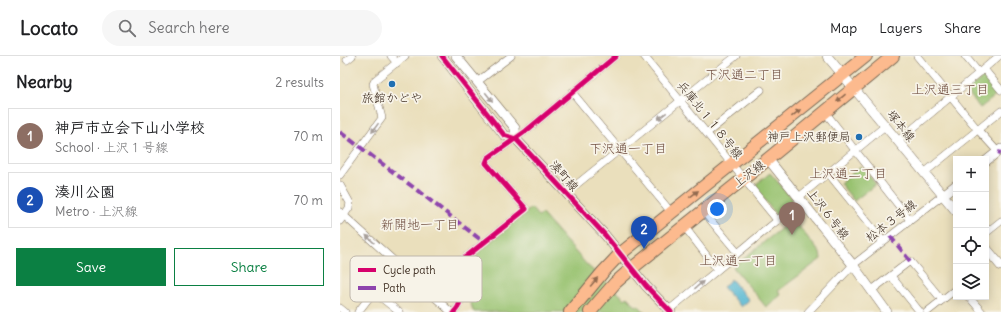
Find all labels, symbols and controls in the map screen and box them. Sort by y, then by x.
search box [102,10,382,46]
text: Locato [20,16,78,40]
icon: search [116,17,138,39]
text: Search here [148,18,230,37]
text: Map [830,19,857,37]
text: Layers [879,19,922,37]
text: Share [944,19,981,37]
district label: 下沢通二丁目 [705,66,783,83]
text: Nearby [16,71,72,93]
text: 2 results [275,74,324,91]
street label: 兵庫北１１８号線 [674,78,746,162]
marker: 旅館かどや [387,79,397,89]
district label: 上沢通三丁目 [911,81,989,98]
place label: 旅館かどや [362,90,422,105]
one-way arrow [485,92,494,103]
one-way arrow [835,94,846,103]
street label: 塚本線 [884,107,919,144]
one-way arrow [790,109,801,117]
one-way arrow [656,112,667,120]
text: 神戸市立会下山小学校 [55,118,205,137]
one-way arrow [370,122,379,133]
text: 1 [27,128,33,145]
text: 70 m [294,128,323,145]
place label: 神戸上沢郵便局 [767,129,851,144]
marker: 神戸上沢郵便局 [854,132,864,142]
text: School · 上沢１号線 [55,139,168,156]
district label: 下沢通一丁目 [589,140,667,157]
map controls [953,156,989,300]
button: + [953,156,989,192]
street label: 湊町線 [547,157,582,194]
street label: 上沢線 [730,157,767,191]
district label: 上沢通二丁目 [809,165,887,182]
text: 湊川公園 [55,182,115,201]
street label: 上沢６号線 [804,185,853,242]
one-way arrow [689,190,700,199]
text: 2 [26,192,34,209]
text: 70 m [294,192,323,209]
button: − [953,192,989,228]
street label: 松本３号線 [862,196,919,245]
your location [707,199,727,219]
pin: 1 [779,202,805,235]
text: Metro · 上沢線 [55,203,137,220]
district label: 新開地一丁目 [381,216,459,233]
pin: 2 [631,216,657,249]
button: locate [953,228,989,264]
one-way arrow [365,235,375,244]
button: Save [16,248,166,286]
button: Share [174,248,324,286]
district label: 上沢通一丁目 [699,252,777,269]
legend [350,256,482,302]
text: Cycle path [383,263,436,277]
button: layers [953,264,989,300]
one-way arrow [590,277,599,288]
one-way arrow [693,280,704,289]
text: Path [383,281,406,295]

